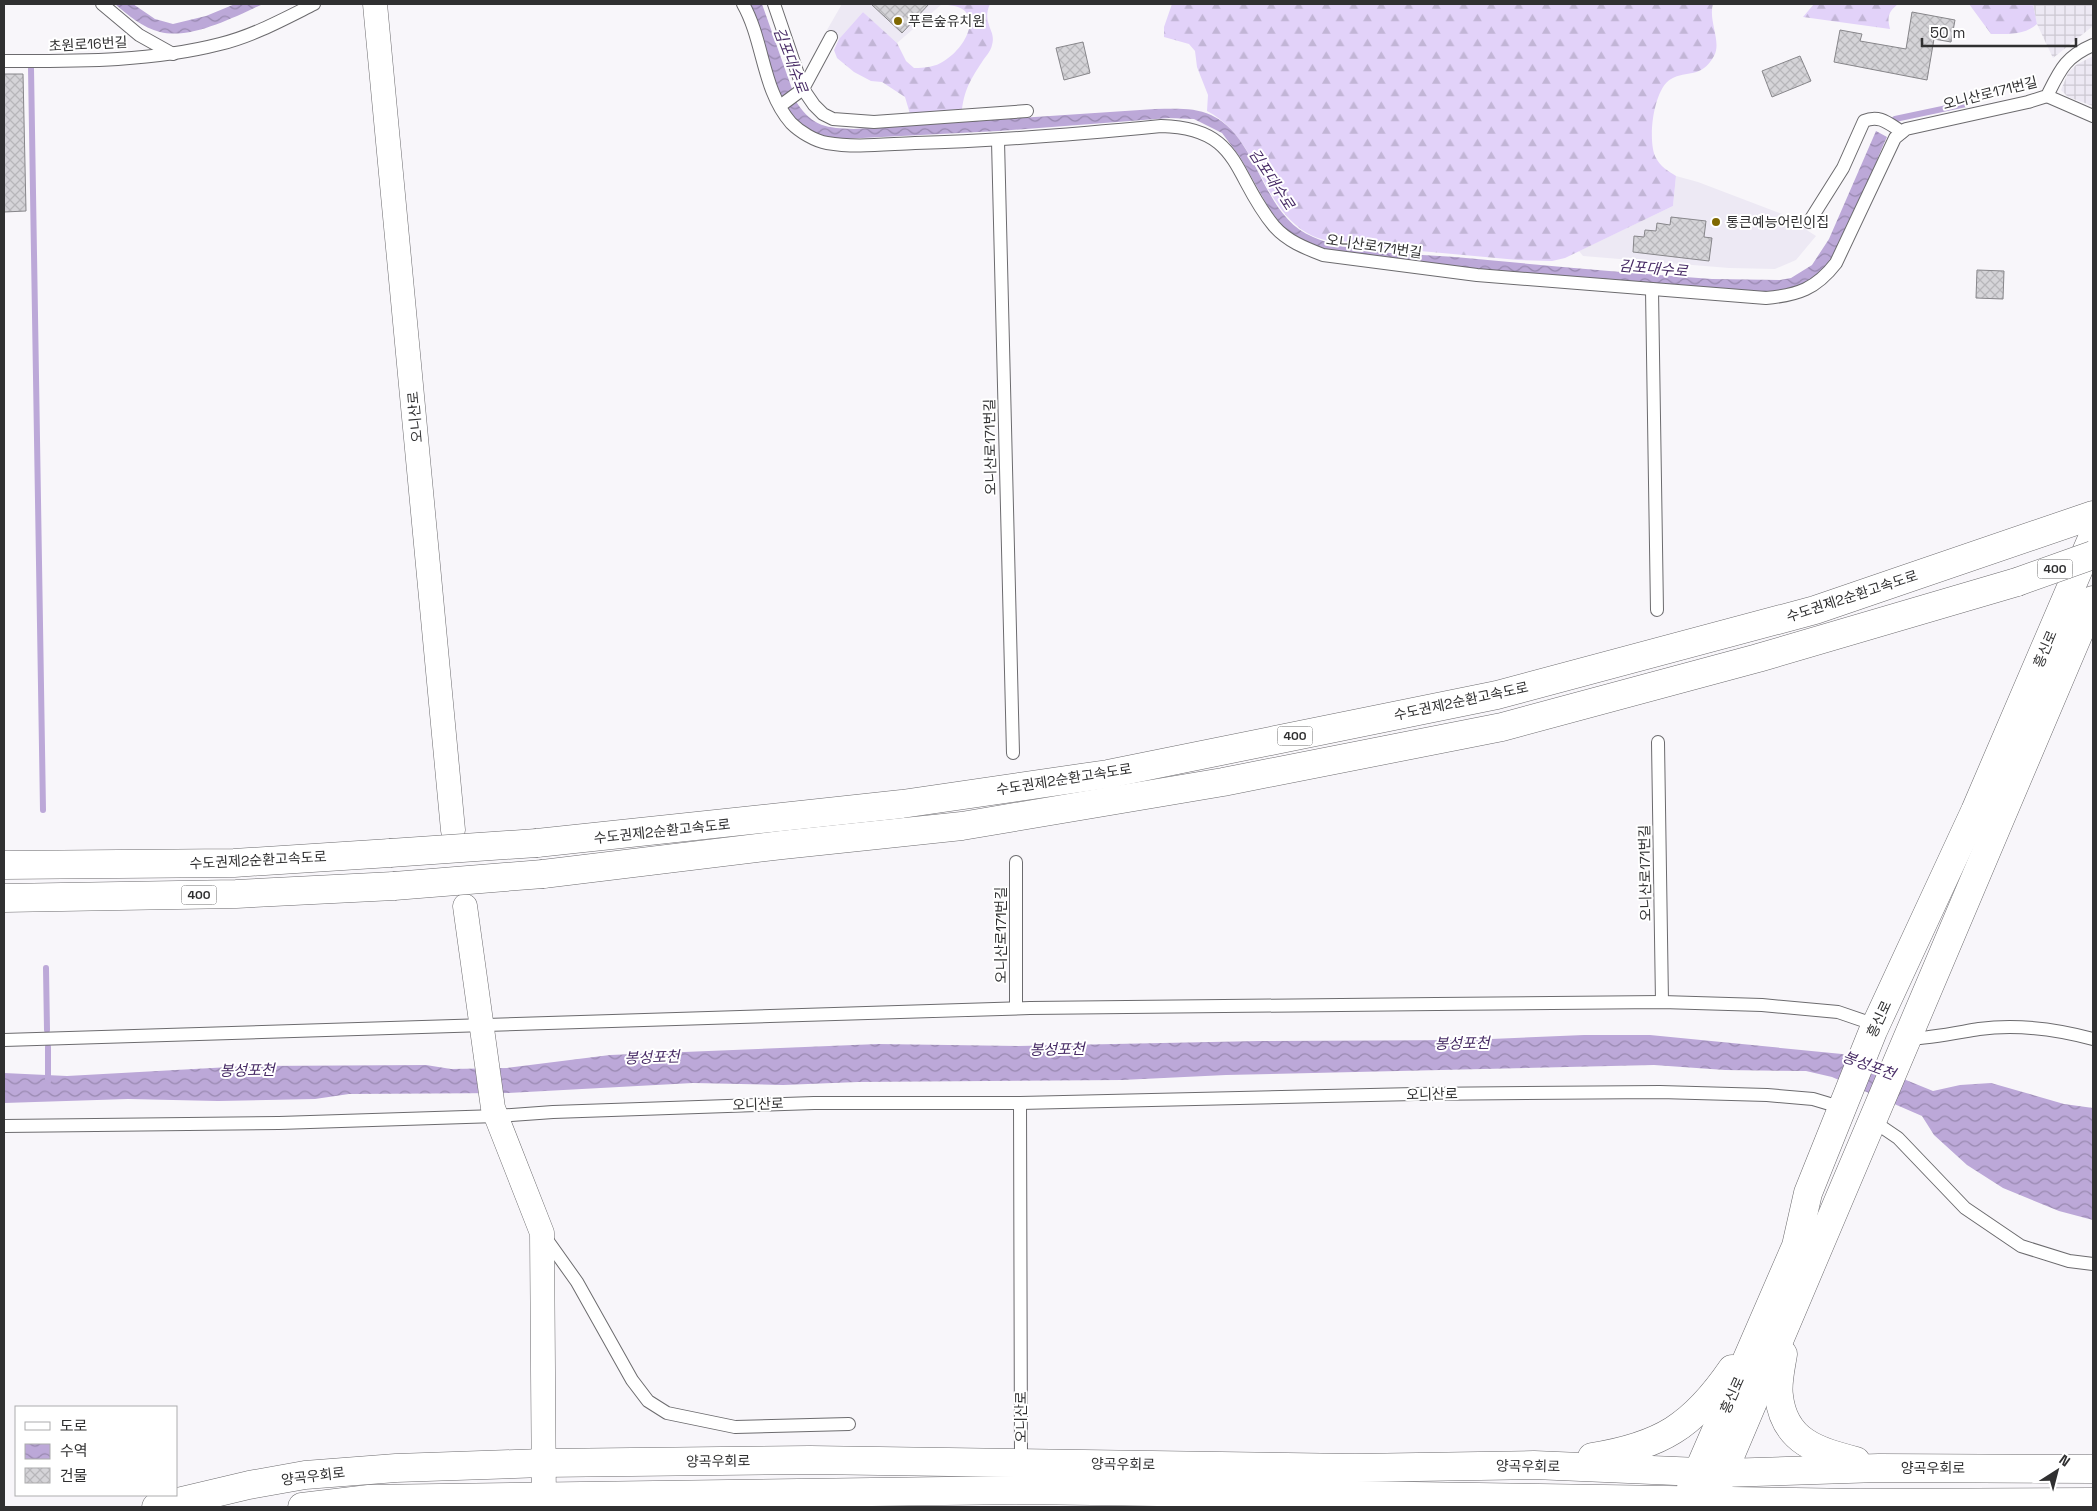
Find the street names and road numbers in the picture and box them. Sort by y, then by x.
street label: 초원로16번길 [48,33,128,55]
street label: 오니산로171번길 [1941,73,2039,113]
street label: 오니산로171번길 [1325,230,1423,262]
street label: 오니산로 [404,390,426,443]
street label: 오니산로171번길 [980,398,1000,496]
road number: 400 [2038,560,2072,578]
street label: 수도권제2순환고속도로 [1784,566,1920,626]
street label: 흥신로 [2029,628,2061,670]
street label: 수도권제2순환고속도로 [1392,678,1530,724]
road number: 400 [1278,726,1312,746]
street label: 수도권제2순환고속도로 [995,759,1133,799]
street label: 수도권제2순환고속도로 [593,815,731,847]
street label: 오니산로171번길 [1635,824,1655,922]
street label: 수도권제2순환고속도로 [189,847,327,873]
road number: 400 [182,886,216,904]
street label: 오니산로171번길 [992,887,1010,983]
street label: 흥신로 [1863,998,1895,1040]
street label: 오니산로 [1406,1085,1458,1103]
street label: 오니산로 [732,1094,784,1114]
street label: 흥신로 [1716,1374,1748,1416]
street label: 오니산로 [1012,1391,1030,1443]
street label: 양곡우회로 [686,1451,750,1471]
street label: 양곡우회로 [1091,1454,1155,1474]
street label: 양곡우회로 [1496,1456,1560,1476]
street label: 양곡우회로 [1901,1459,1965,1477]
street label: 양곡우회로 [280,1463,346,1489]

